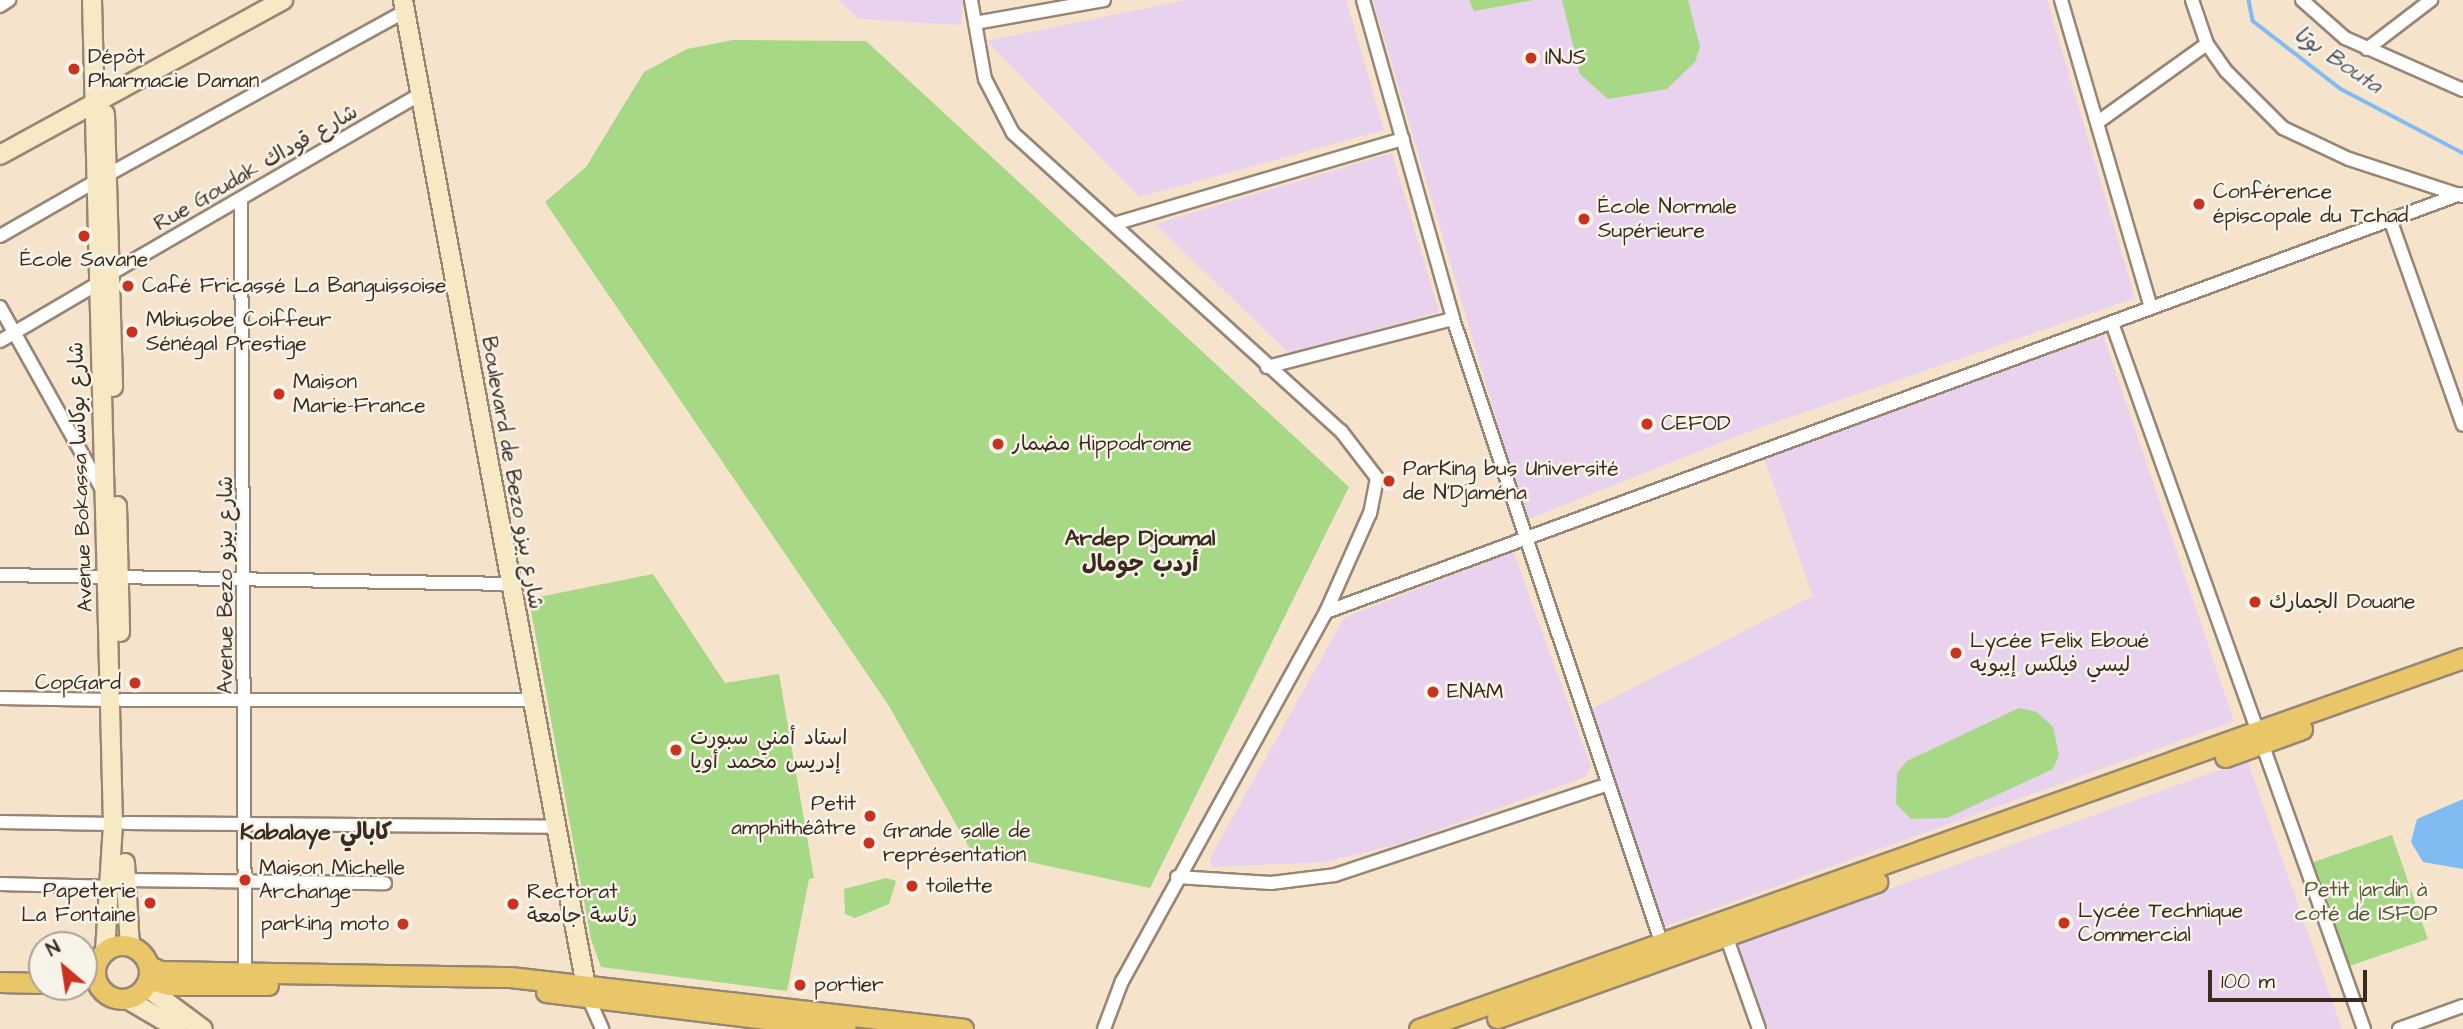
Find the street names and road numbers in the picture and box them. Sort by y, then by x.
street label: Rue Goudak شارع قوداك [150,99,362,237]
street label: Boulevard de Bezo شارع بيزو [476,335,548,611]
street label: Avenue Bokassa شارع بوكاسا [64,341,98,613]
street label: Avenue Bezo شارع بيزو [213,476,239,694]

